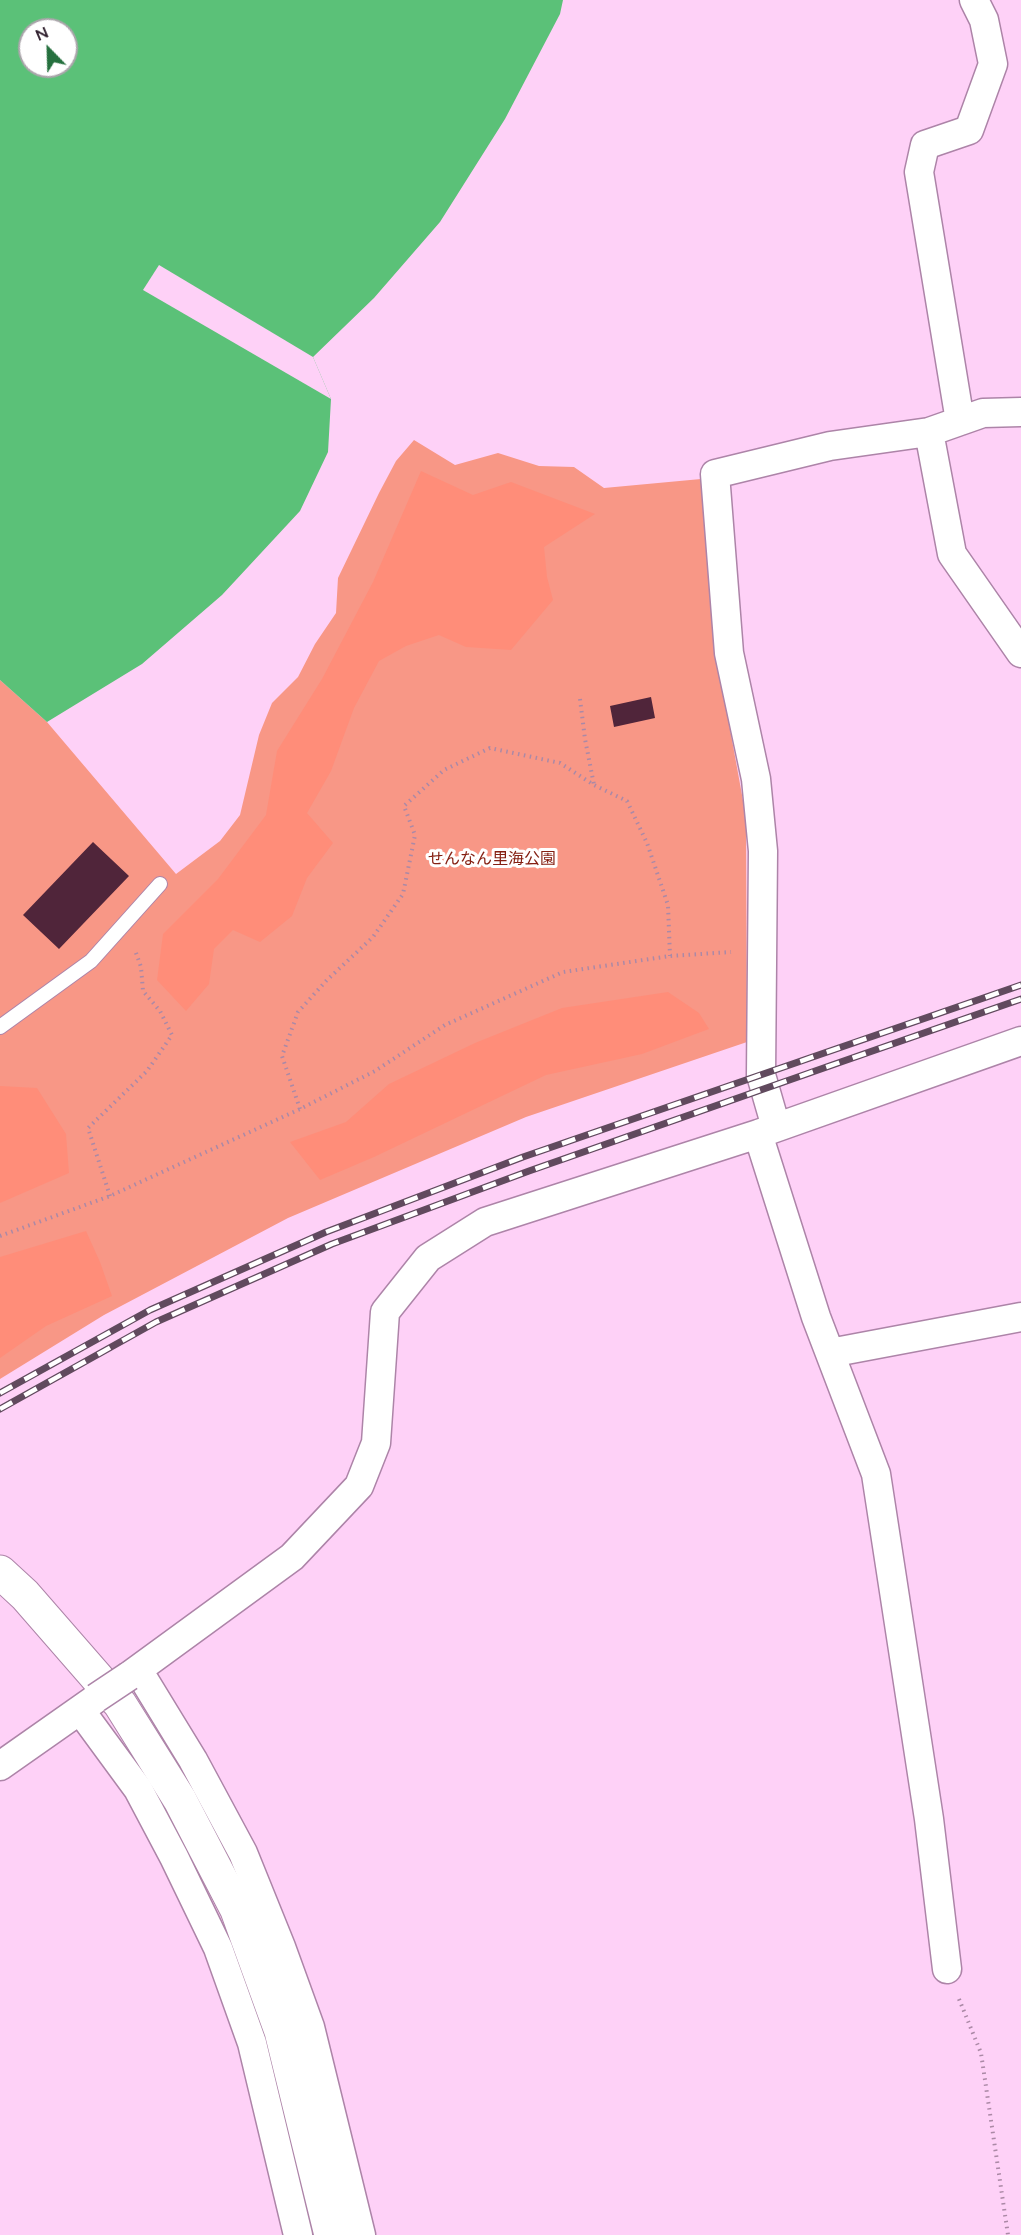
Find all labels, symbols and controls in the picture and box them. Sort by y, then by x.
north arrow [18,18,78,78]
text: N [32,22,51,44]
park label: せんなん里海公園 [428,849,556,869]

